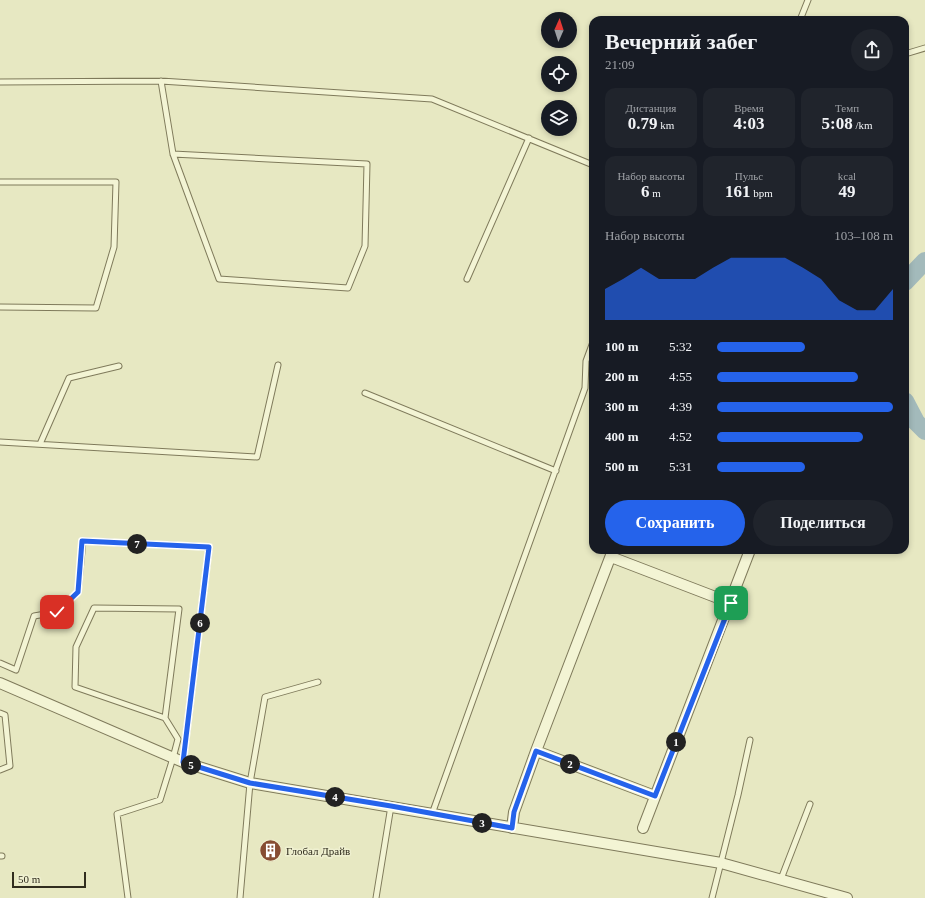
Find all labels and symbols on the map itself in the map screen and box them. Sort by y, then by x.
north arrow [541,12,577,48]
pin: 7 [127,534,147,554]
pin [714,586,748,620]
pin [40,595,74,629]
pin: 6 [190,613,210,633]
pin: 1 [666,732,686,752]
pin: 2 [560,754,580,774]
pin: 5 [181,755,201,775]
pin: 4 [325,787,345,807]
pin: 3 [472,813,492,833]
building icon: Глобал Драйв [258,838,284,864]
place label: Глобал Драйв [286,845,350,857]
scale bar [12,870,86,889]

